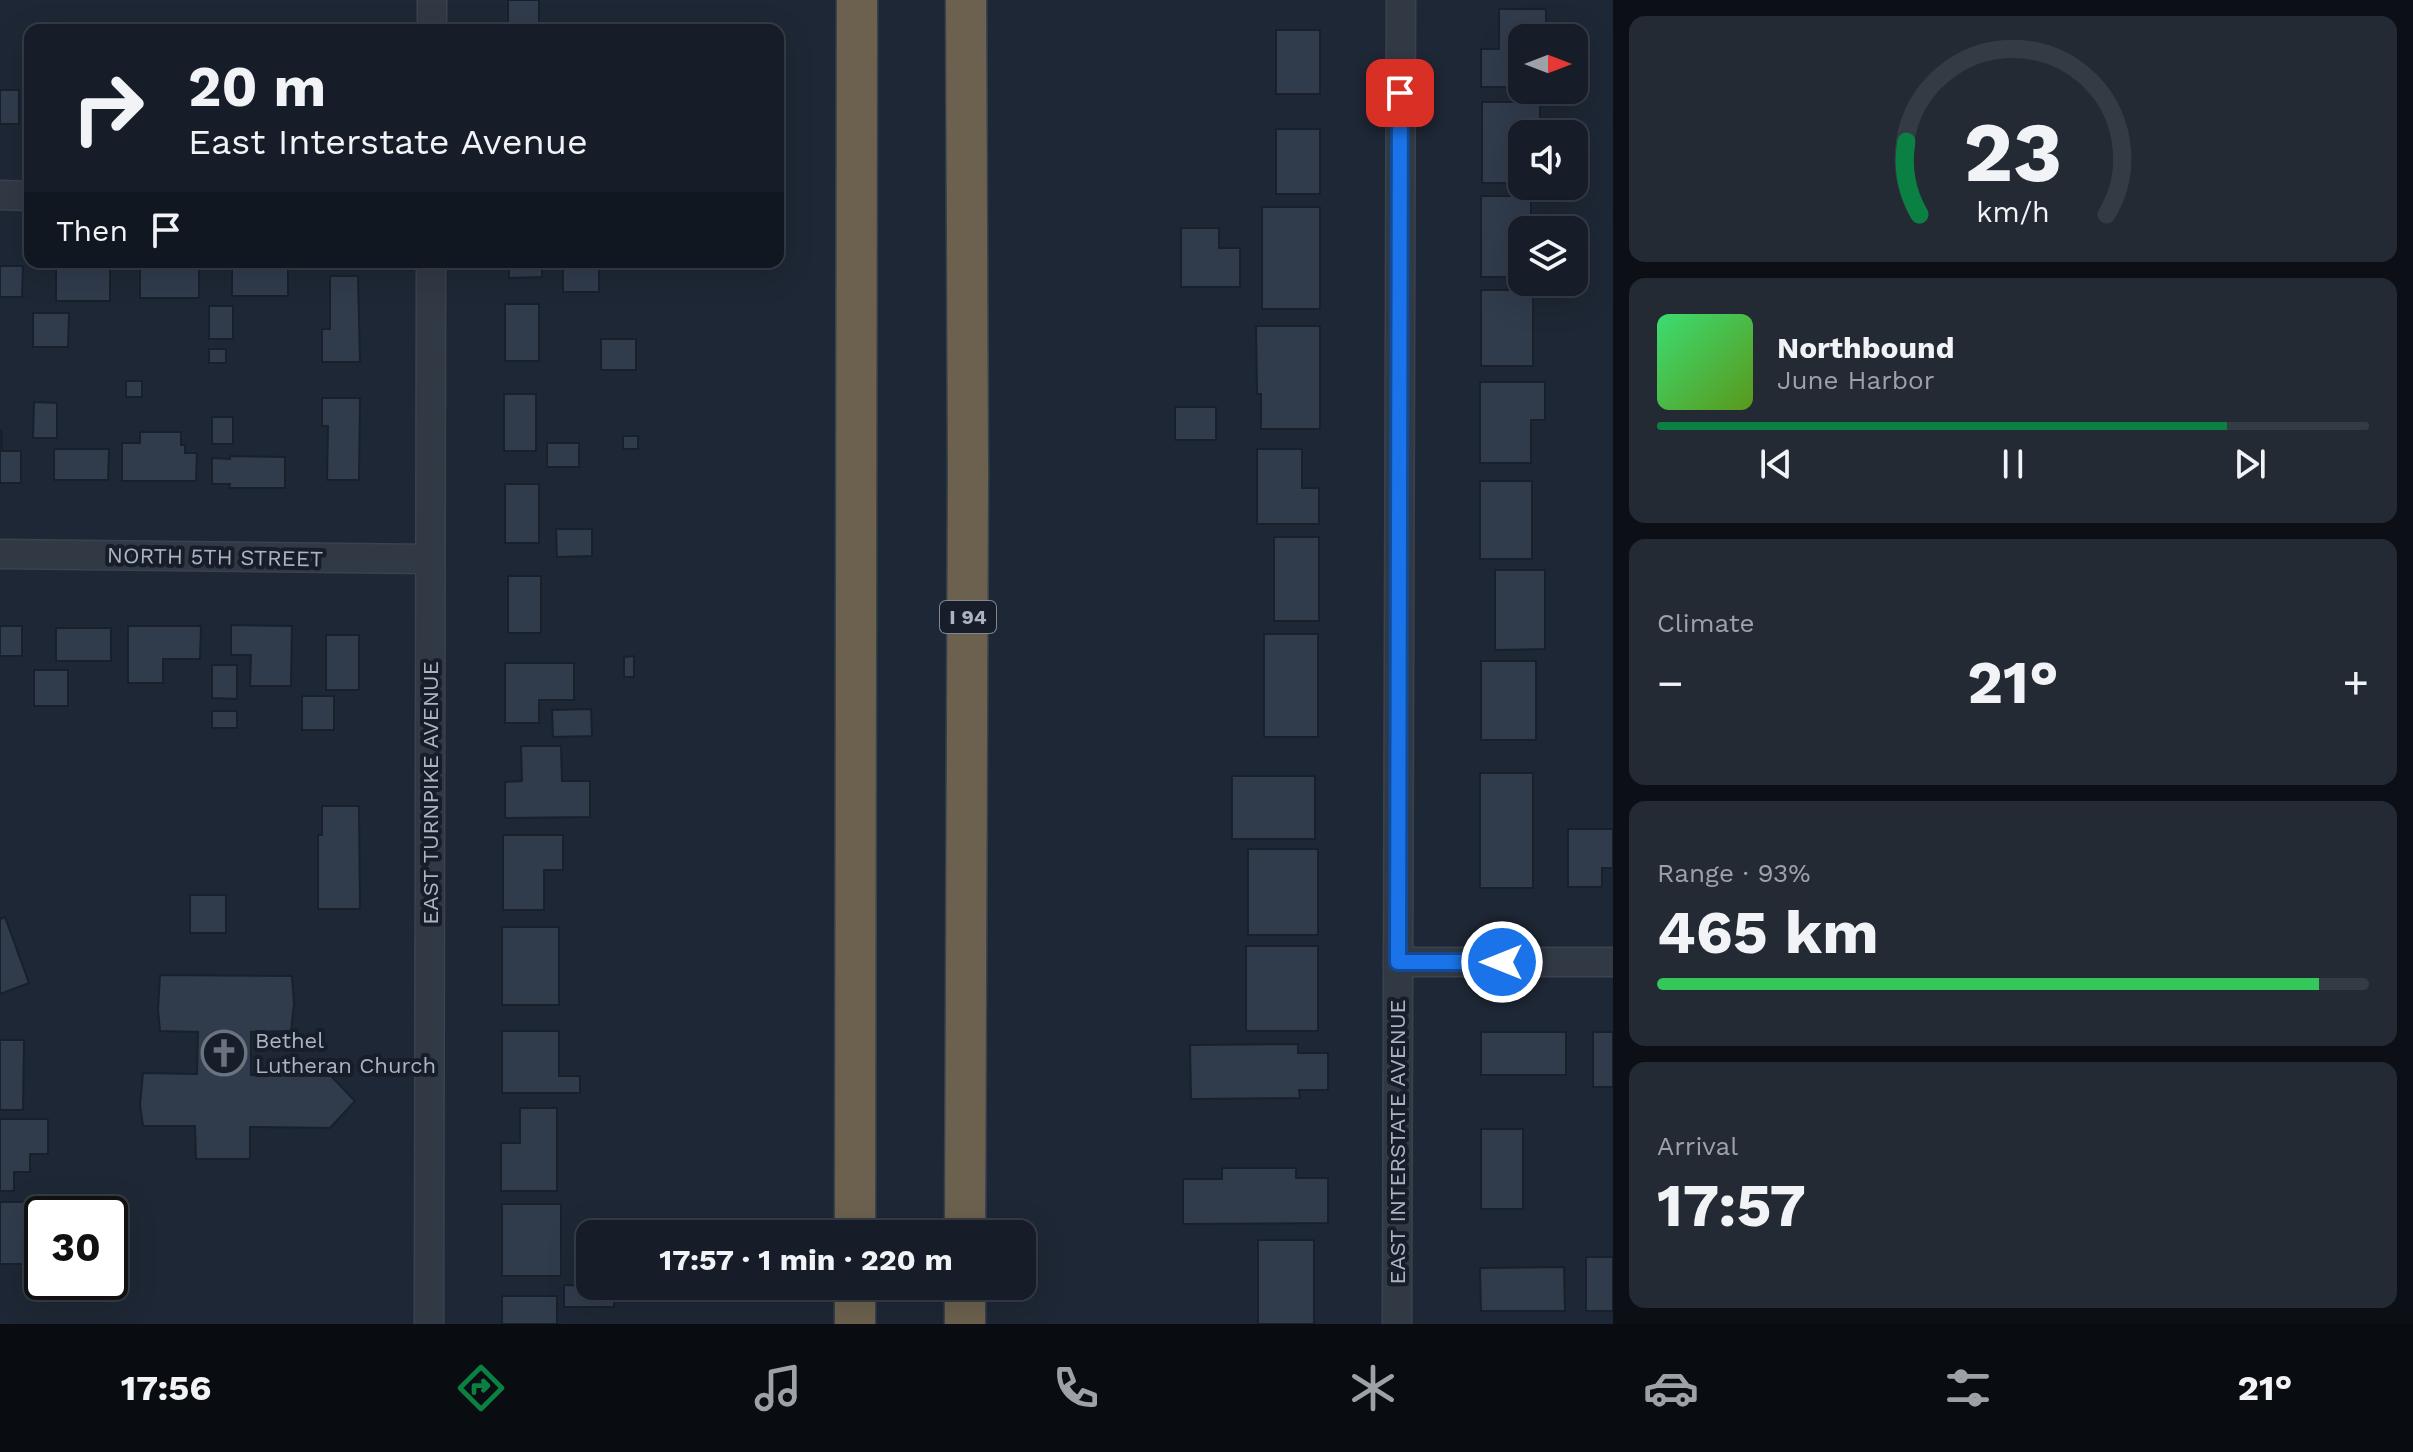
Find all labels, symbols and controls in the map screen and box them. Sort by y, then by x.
north arrow [1508,24,1588,104]
map controls [1508,24,1588,296]
text: 20 m [188,54,326,120]
icon: right [56,56,160,160]
pin [1366,59,1434,127]
icon: arrive [1378,71,1422,115]
text: 23 [1964,103,2062,200]
button: sound [1508,120,1588,200]
text: East Interstate Avenue [188,121,588,163]
text: km/h [1976,195,2050,229]
icon: arrive [144,208,188,252]
text: Then [56,213,128,248]
button: layers [1508,216,1588,296]
text: Northbound [1777,330,1954,365]
text: June Harbor [1777,365,1934,395]
icon: previous [1754,442,1798,486]
icon: pause [1991,442,2035,486]
icon: next [2228,442,2272,486]
street label: NORTH 5TH STREET [107,543,323,571]
road number: I 94 [940,601,996,633]
text: Climate [1657,608,1755,638]
text: 21° [1967,647,2059,718]
text: − [1657,657,1684,709]
text: + [2342,657,2369,709]
street label: EAST TURNPIKE AVENUE [418,661,443,925]
text: Range · 93% [1657,858,1810,888]
text: 465 km [1657,897,1879,968]
position arrow [1460,920,1544,1004]
street label: EAST INTERSTATE AVENUE [1385,999,1410,1285]
place label: Bethel Lutheran Church [255,1028,436,1078]
church icon: Bethel Lutheran Church [200,1029,248,1077]
text: Arrival [1657,1131,1738,1161]
text: 17:57 [1657,1170,1806,1241]
speed limit sign: 30 [24,1196,128,1300]
text: 17:57 · 1 min · 220 m [659,1242,953,1277]
icon: directions [453,1360,509,1416]
icon: music [750,1360,806,1416]
icon: phone [1048,1360,1104,1416]
icon: climate [1345,1360,1401,1416]
icon: car [1643,1360,1699,1416]
icon: filters [1940,1360,1996,1416]
text: 17:56 [121,1367,212,1409]
text: 21° [2237,1367,2292,1409]

